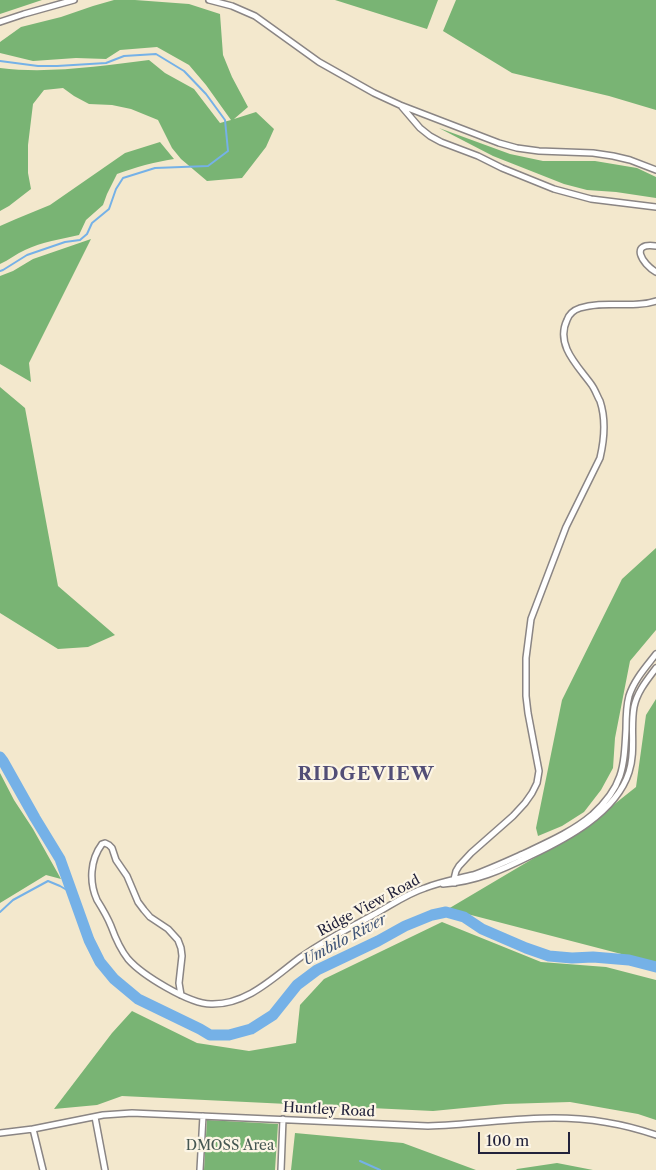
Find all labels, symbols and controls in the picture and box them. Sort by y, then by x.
district label: RIDGEVIEW [296,764,436,786]
street label: Ridge View Road [315,872,423,940]
water label: Umbilo River [300,910,390,970]
street label: Huntley Road [283,1099,375,1121]
scale bar [481,1122,574,1154]
text: 100 m [486,1131,529,1150]
park label: DMOSS Area [186,1138,274,1154]

